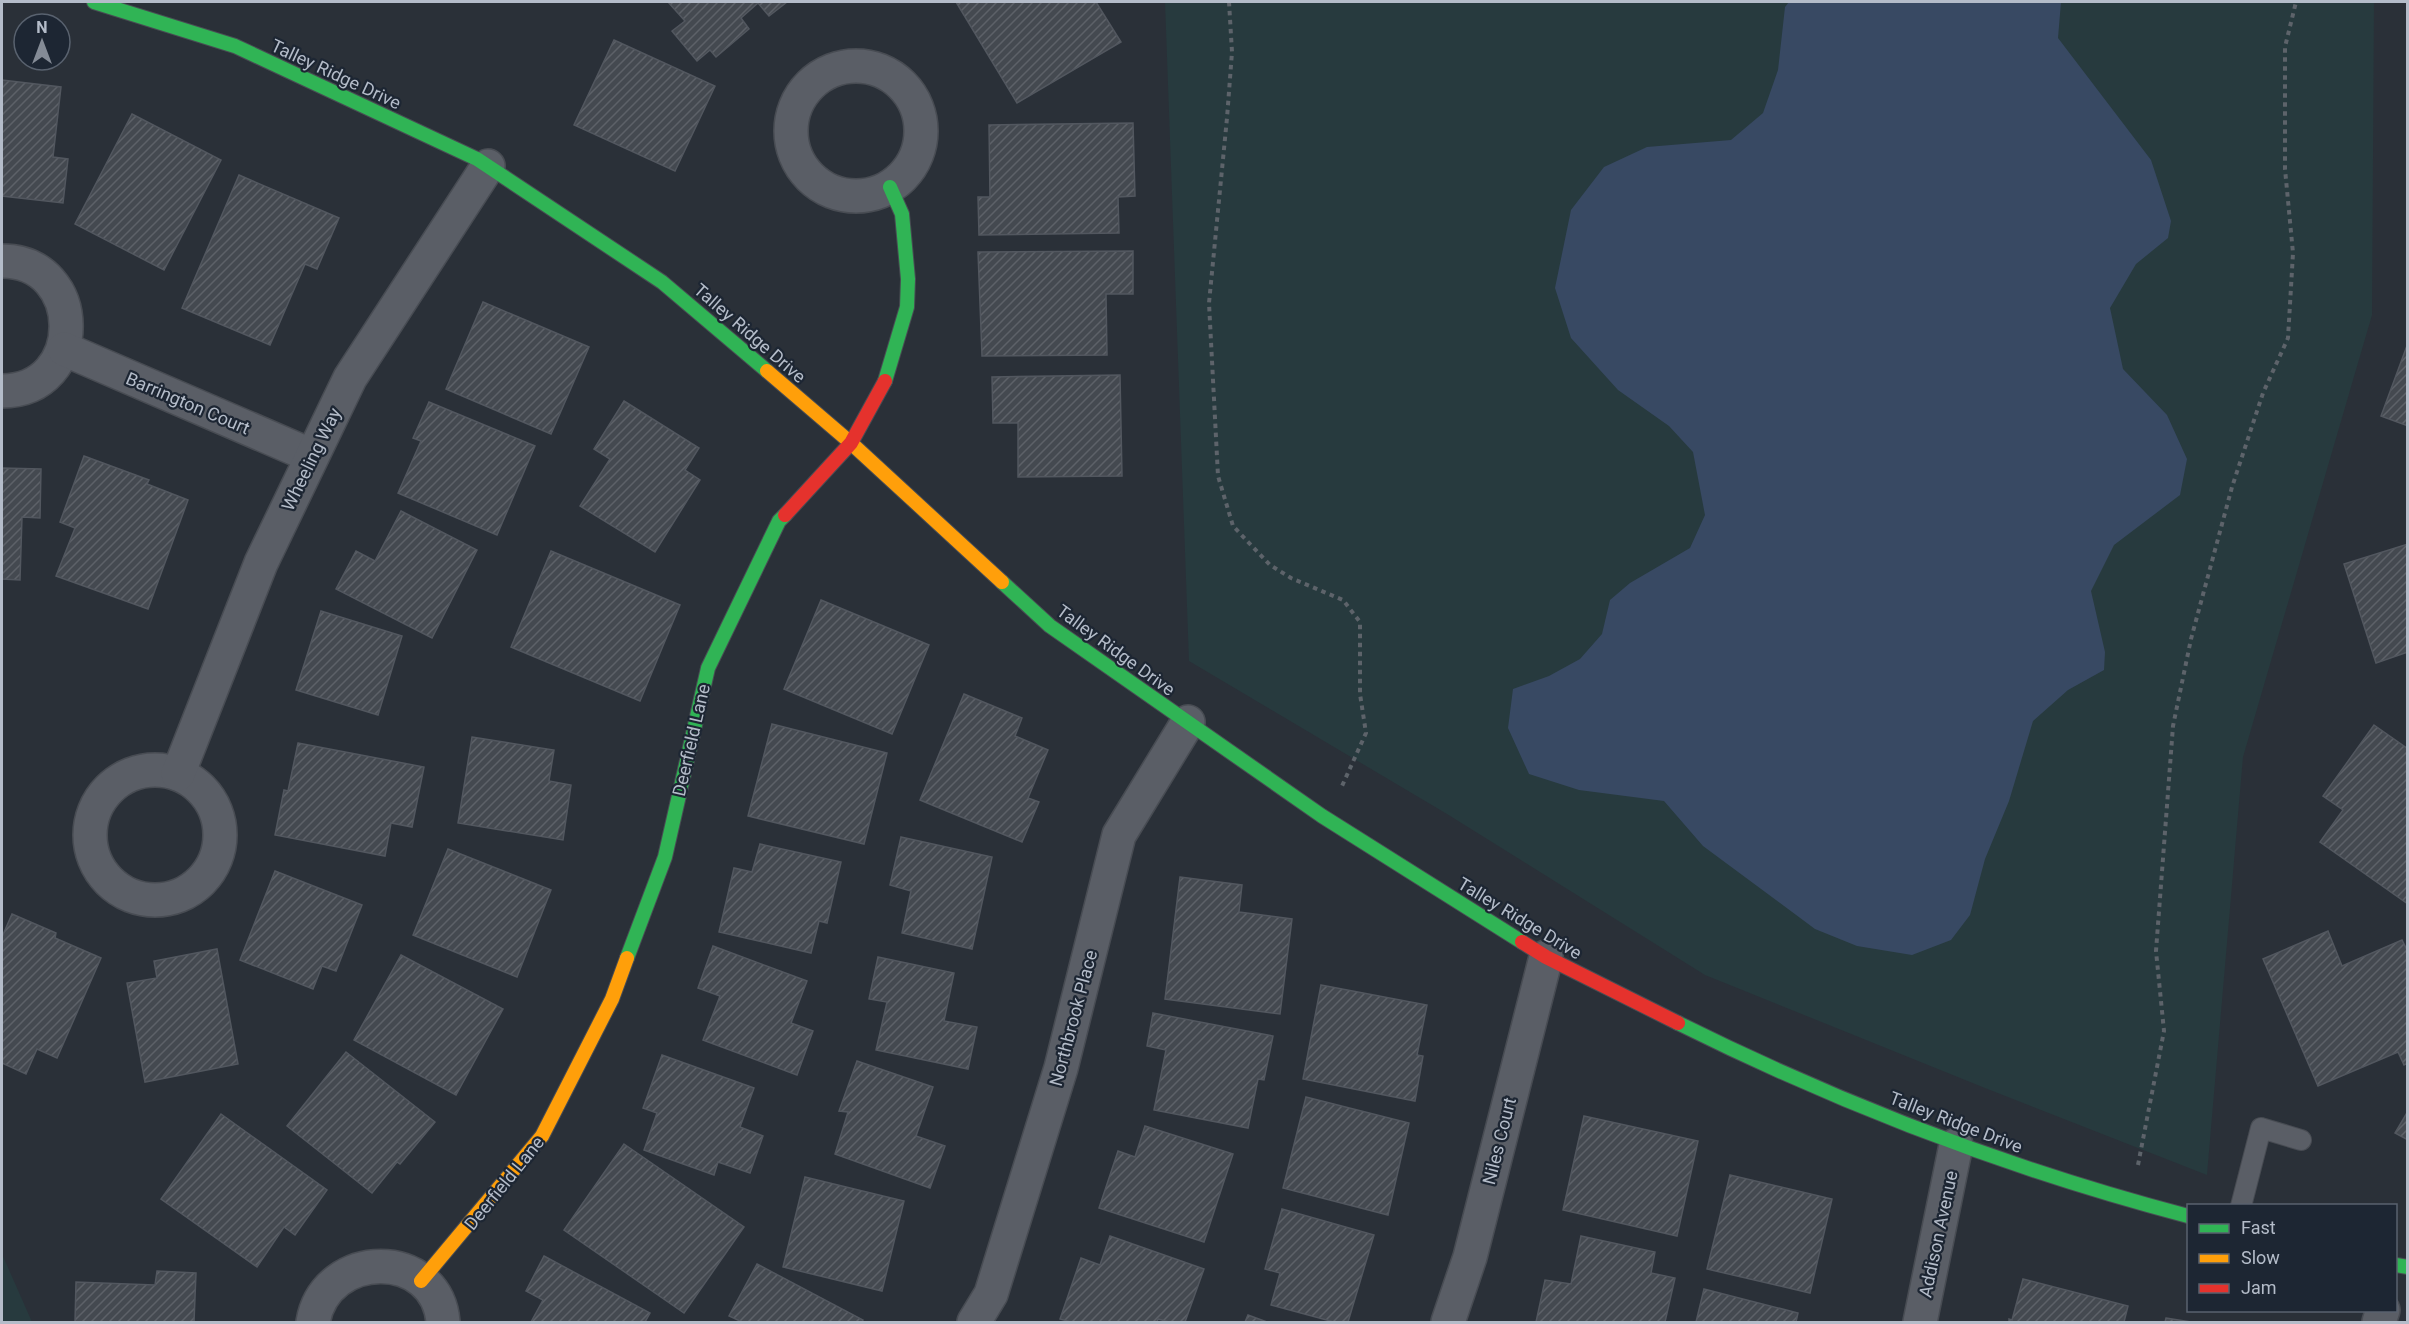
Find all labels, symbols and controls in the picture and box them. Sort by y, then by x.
north arrow [12,12,72,72]
text: N [36,18,48,37]
street label: Talley Ridge Drive [268,35,404,113]
street label: Talley Ridge Drive [690,279,810,387]
street label: Barrington Court [123,367,253,439]
street label: Wheeling Way [277,404,345,514]
street label: Talley Ridge Drive [1053,600,1179,700]
street label: Deerfield Lane [668,682,714,798]
street label: Talley Ridge Drive [1454,873,1586,963]
street label: Northbrook Place [1045,948,1101,1088]
street label: Talley Ridge Drive [1886,1087,2026,1157]
street label: Niles Court [1478,1095,1520,1187]
street label: Deerfield Lane [460,1132,548,1234]
street label: Addison Avenue [1914,1169,1962,1299]
legend [2187,1204,2397,1312]
text: Fast [2241,1217,2276,1238]
text: Slow [2241,1247,2280,1268]
text: Jam [2241,1277,2277,1298]

